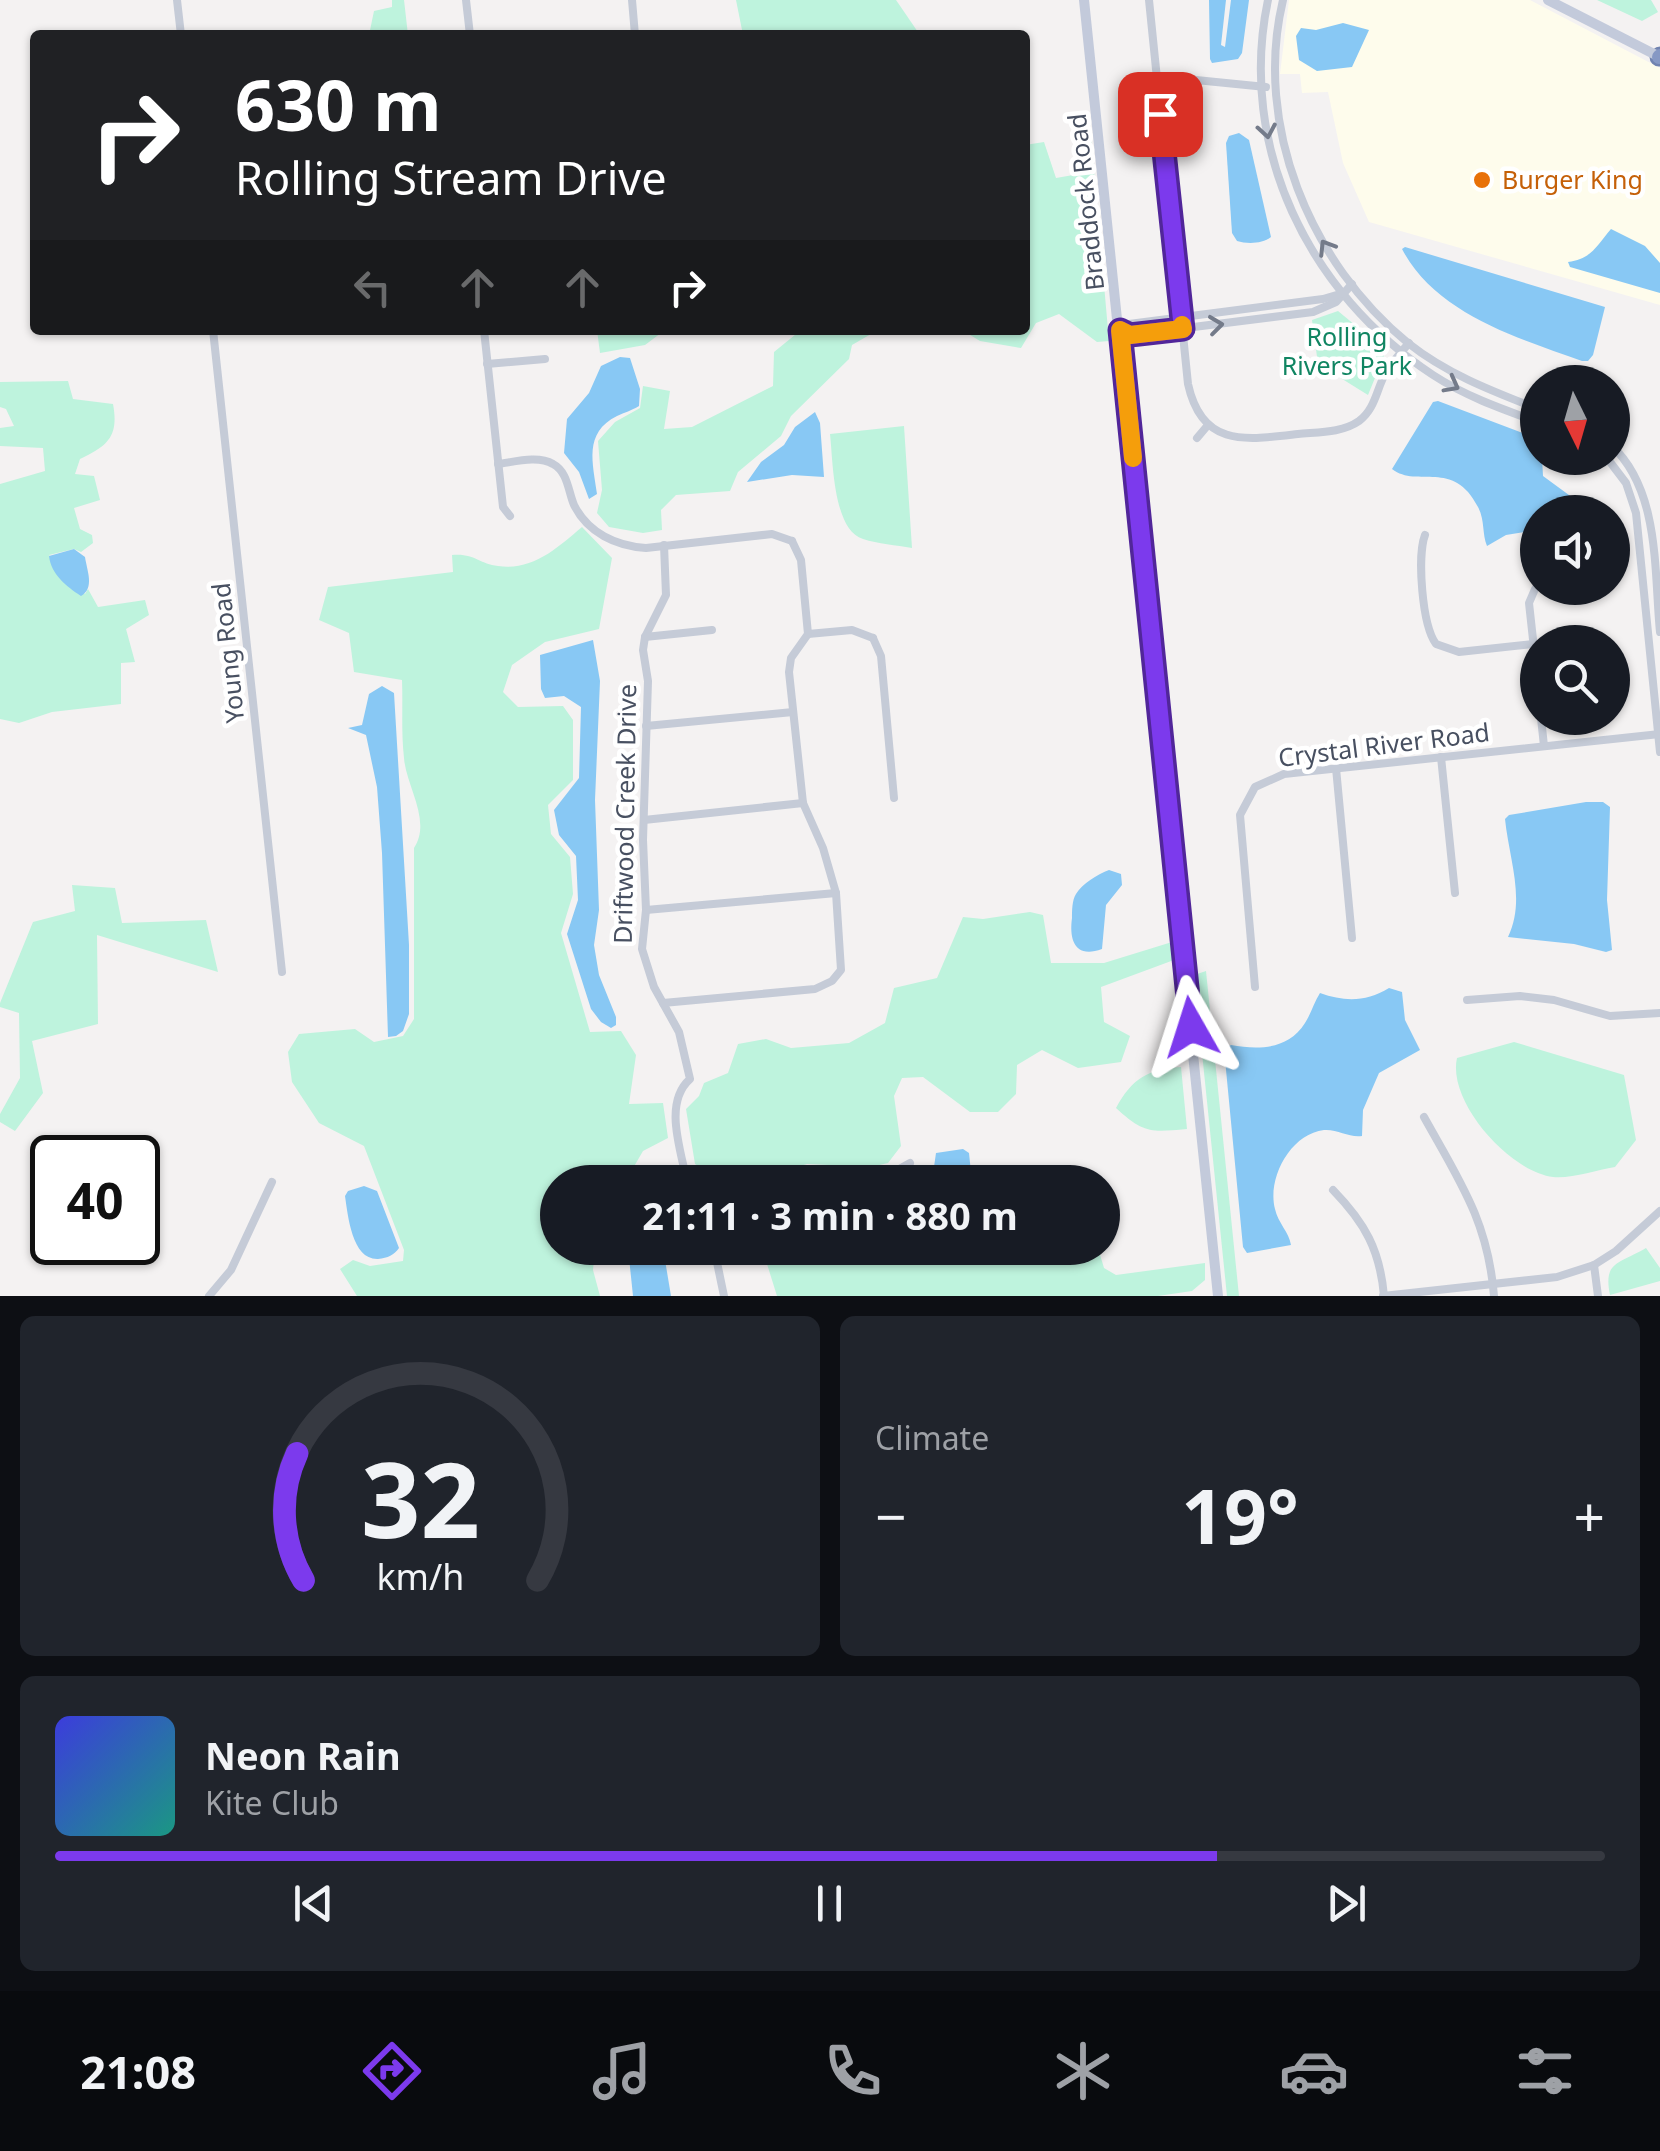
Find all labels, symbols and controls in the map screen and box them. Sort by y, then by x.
text: 630 m [235,56,442,152]
icon: right [70,70,200,200]
pin [1118,72,1203,157]
icon: arrive [1133,87,1188,142]
street label: Braddock Road [1059,112,1111,292]
one-way arrow [1256,123,1277,140]
text: Rolling Stream Drive [235,147,667,208]
place label: Burger King [1502,162,1643,196]
marker: Burger King [1471,169,1493,191]
one-way arrow [1319,240,1338,258]
icon: left [345,260,400,315]
icon: ahead [450,260,505,315]
icon: ahead [555,260,610,315]
icon: right [660,260,715,315]
one-way arrow [1208,315,1224,336]
park label: Rolling Rivers Park [1282,319,1413,382]
north arrow [1520,365,1630,475]
map controls [1520,365,1630,735]
one-way arrow [1441,373,1459,393]
button: sound [1520,495,1630,605]
street label: Young Road [203,581,251,725]
button: search [1520,625,1630,735]
street label: Driftwood Creek Drive [605,684,643,944]
street label: Crystal River Road [1276,714,1491,774]
position arrow [1139,975,1243,1079]
speed limit sign: 40 [30,1135,160,1265]
text: 21:11 · 3 min · 880 m [642,1189,1018,1241]
text: Climate [875,1416,989,1459]
text: 32 [361,1427,479,1568]
text: 19° [1181,1464,1299,1566]
text: − [875,1478,906,1553]
text: + [1574,1478,1605,1553]
text: km/h [376,1552,464,1600]
text: Neon Rain [205,1729,401,1781]
text: Kite Club [205,1781,339,1824]
icon: previous [286,1876,341,1931]
icon: pause [802,1876,857,1931]
icon: next [1319,1876,1374,1931]
icon: directions [357,2036,427,2106]
icon: music [587,2036,657,2106]
icon: phone [818,2036,888,2106]
icon: climate [1048,2036,1118,2106]
icon: car [1279,2036,1349,2106]
icon: filters [1510,2036,1580,2106]
text: 21:08 [80,2041,196,2102]

